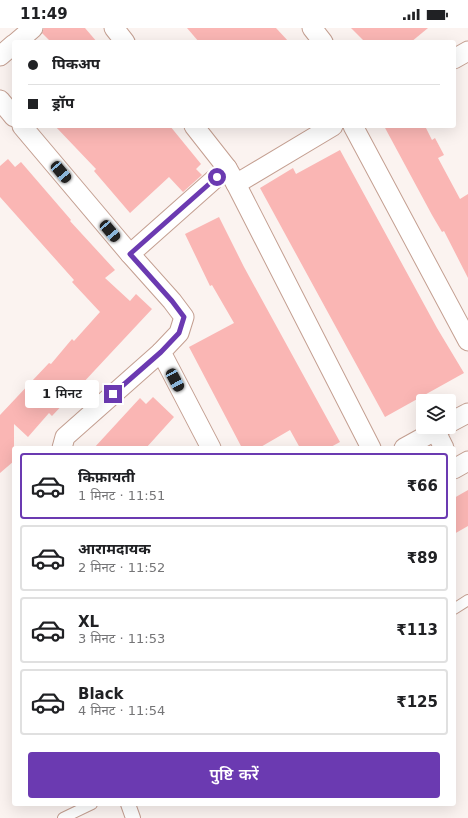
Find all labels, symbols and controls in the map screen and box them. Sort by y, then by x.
text: 11:49 [20,5,68,23]
text: पिकअप [52,55,100,73]
text: ड्रॉप [52,94,74,112]
car [49,159,73,185]
route start [208,168,226,186]
car [98,218,122,244]
car [164,367,186,393]
callout: 1 मिनट [25,380,99,408]
route end [104,385,122,403]
text: 1 मिनट [42,386,82,401]
map controls [416,394,456,434]
button: layers [416,394,456,434]
icon: car [30,468,66,504]
text: किफ़ायती [78,468,135,486]
text: ₹66 [407,477,438,495]
text: 1 मिनट · 11:51 [78,488,165,503]
icon: car [30,540,66,576]
text: आरामदायक [78,540,151,558]
text: ₹89 [407,549,438,567]
text: 2 मिनट · 11:52 [78,560,165,575]
icon: car [30,612,66,648]
text: XL [78,613,99,631]
text: ₹113 [396,621,438,639]
text: 3 मिनट · 11:53 [78,631,165,646]
icon: car [30,684,66,720]
text: Black [78,685,124,703]
text: ₹125 [396,693,438,711]
text: 4 मिनट · 11:54 [78,703,165,718]
button: पुष्टि करें [28,752,440,798]

